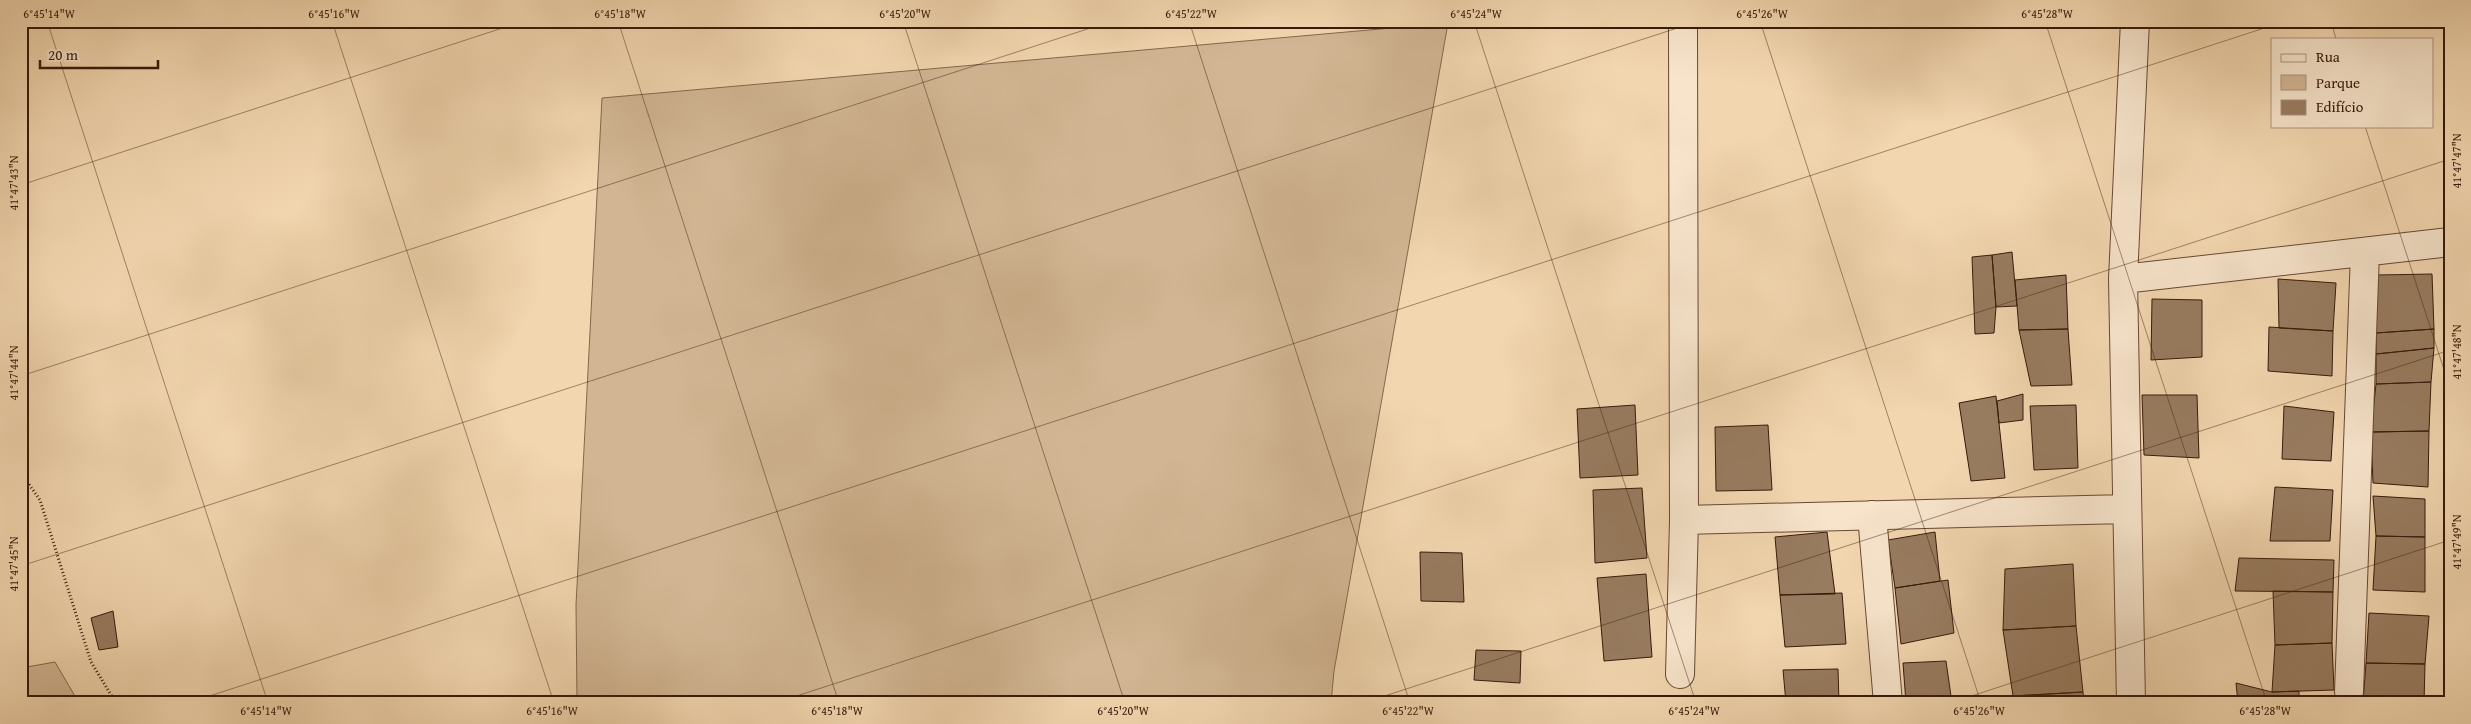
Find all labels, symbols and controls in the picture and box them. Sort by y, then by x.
text: 6°45'14"W [23,5,76,22]
text: 6°45'16"W [308,5,361,22]
text: 6°45'18"W [594,5,647,22]
text: 6°45'20"W [879,5,932,22]
text: 6°45'22"W [1165,5,1218,22]
text: 6°45'24"W [1450,5,1503,22]
text: 6°45'26"W [1736,5,1789,22]
text: 6°45'28"W [2021,5,2074,22]
scale bar [40,38,158,70]
legend [2271,38,2434,128]
text: 20 m [48,44,79,65]
text: Rua [2316,46,2340,67]
text: Parque [2316,72,2360,93]
text: Edifício [2316,96,2364,117]
text: 41°47'47"N [2448,133,2465,189]
text: 41°47'43"N [5,155,22,211]
text: 41°47'48"N [2448,324,2465,380]
text: 41°47'44"N [5,345,22,401]
text: 41°47'49"N [2448,514,2465,570]
text: 41°47'45"N [5,536,22,592]
text: 6°45'14"W [240,702,293,719]
text: 6°45'16"W [526,702,579,719]
text: 6°45'18"W [811,702,864,719]
text: 6°45'20"W [1097,702,1150,719]
text: 6°45'22"W [1382,702,1435,719]
text: 6°45'24"W [1668,702,1721,719]
text: 6°45'26"W [1953,702,2006,719]
text: 6°45'28"W [2239,702,2292,719]

